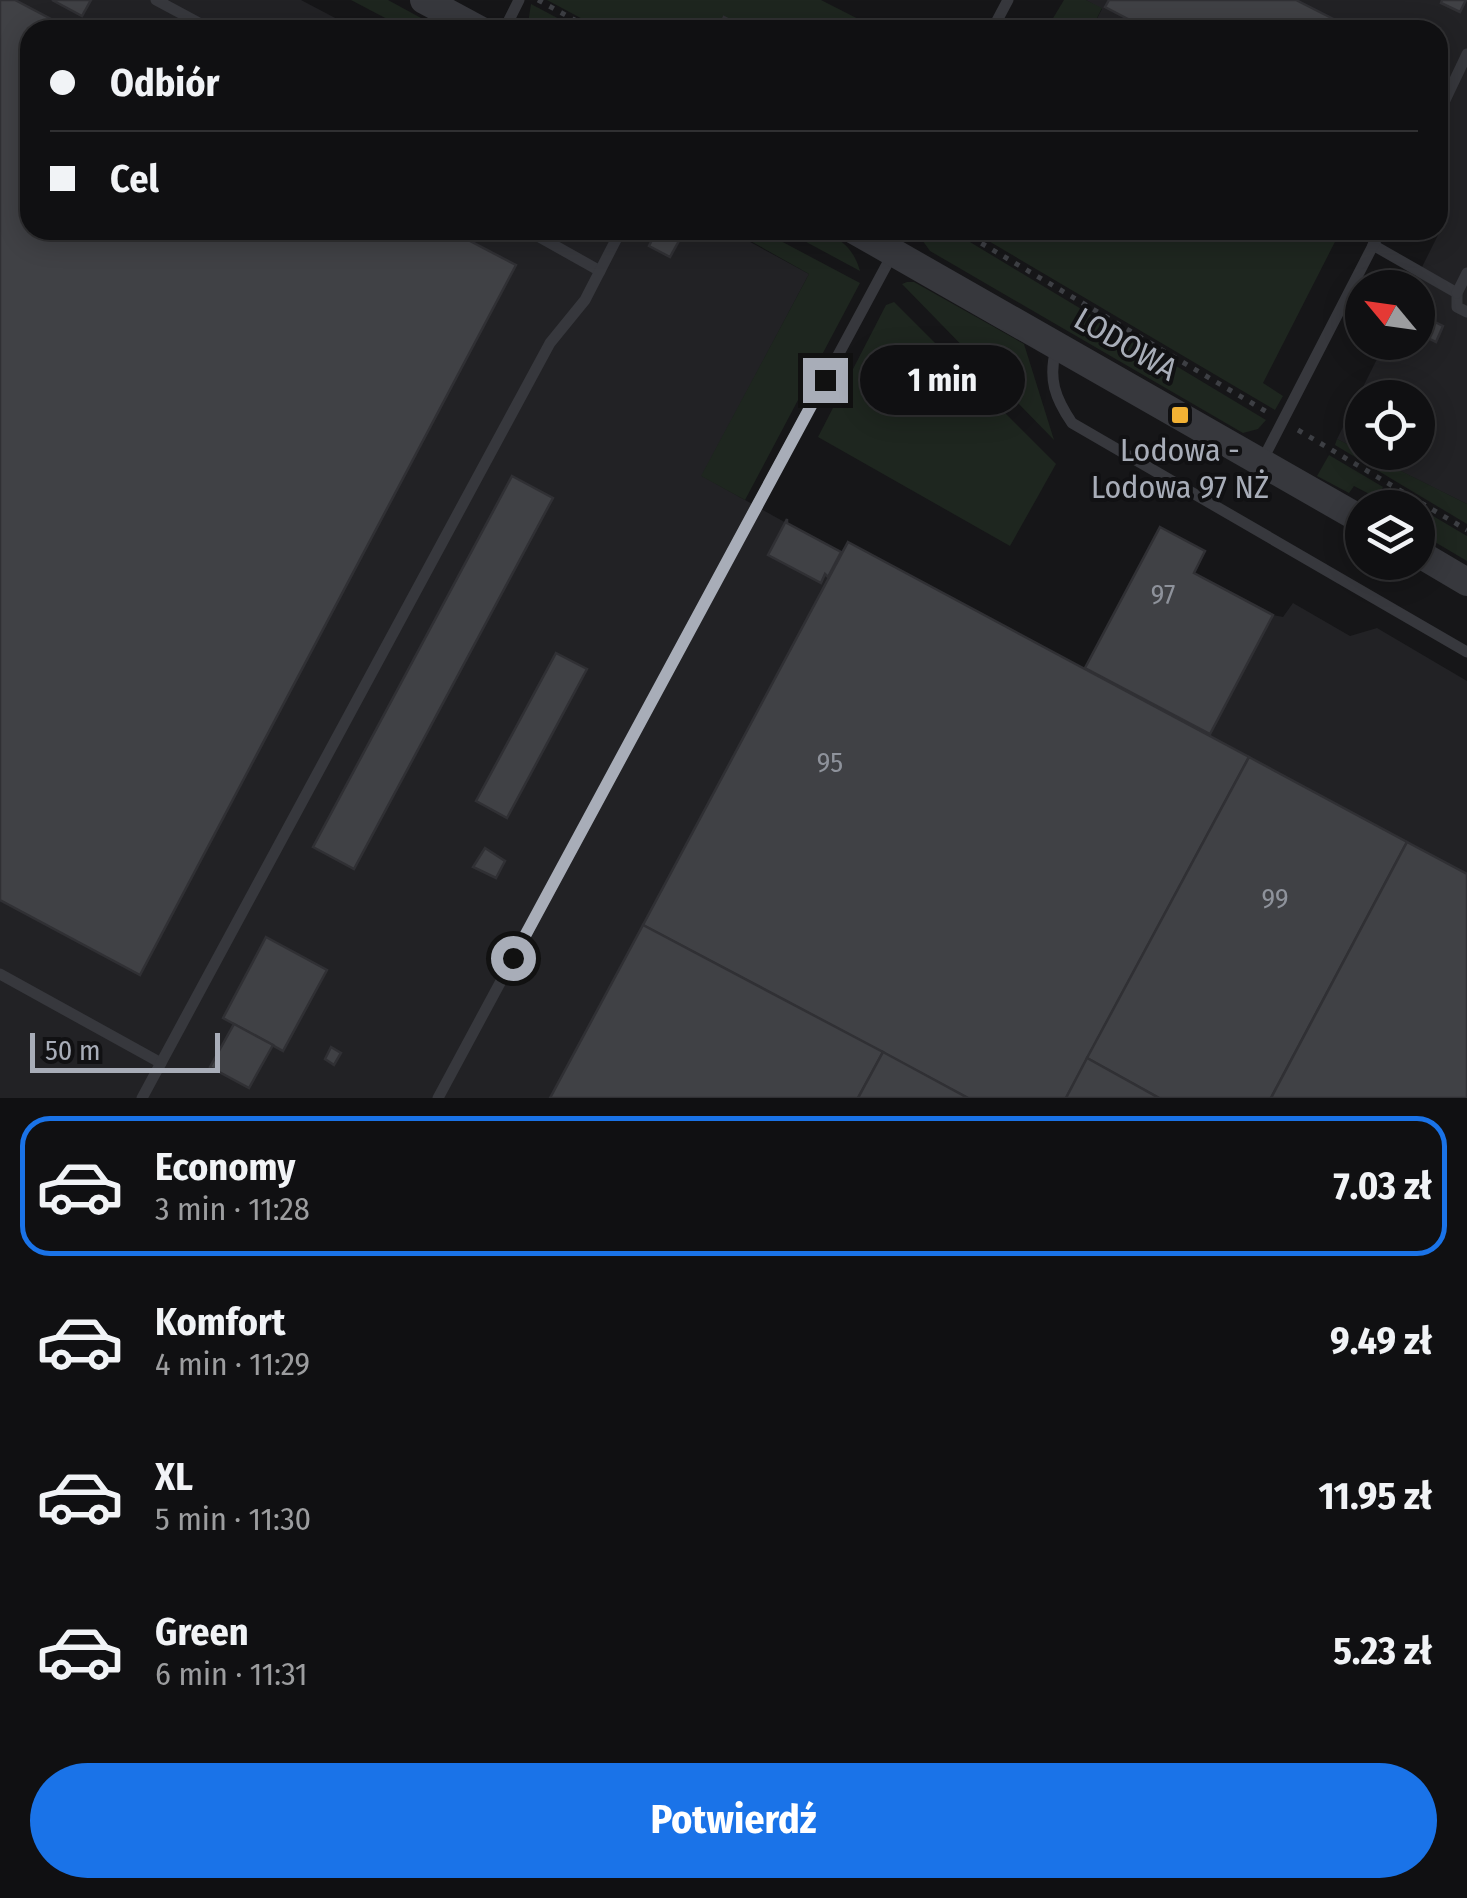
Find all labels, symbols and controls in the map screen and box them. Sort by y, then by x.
text: Odbiór [110,60,219,106]
text: Cel [110,156,159,202]
north arrow [1345,270,1435,360]
map controls [1345,270,1435,580]
street label: LODOWA [1068,299,1184,389]
callout: 1 min [860,345,1025,415]
route end [803,358,848,403]
text: 1 min [908,361,977,399]
button: locate [1345,380,1435,470]
marker: Lodowa - Lodowa 97 NŻ [1169,404,1191,426]
place label: Lodowa - Lodowa 97 NŻ [1091,431,1269,506]
button: layers [1345,490,1435,580]
house number: 97 [1151,578,1175,611]
house number: 95 [817,746,843,779]
house number: 99 [1261,882,1289,915]
route start [491,936,536,981]
scale bar [30,1028,220,1072]
text: 50 m [45,1034,101,1067]
icon: car [35,1141,125,1231]
text: Economy [155,1144,295,1190]
text: 7.03 zł [1333,1163,1432,1209]
text: 3 min · 11:28 [155,1190,310,1228]
icon: car [35,1296,125,1386]
text: Komfort [155,1299,285,1345]
text: 9.49 zł [1330,1318,1432,1364]
text: 4 min · 11:29 [155,1345,310,1383]
icon: car [35,1451,125,1541]
text: XL [155,1454,193,1500]
text: 11.95 zł [1318,1473,1432,1519]
text: 5 min · 11:30 [155,1500,311,1538]
icon: car [35,1606,125,1696]
text: Green [155,1609,249,1655]
text: 5.23 zł [1333,1628,1432,1674]
text: 6 min · 11:31 [155,1655,307,1693]
button: Potwierdź [30,1763,1437,1878]

